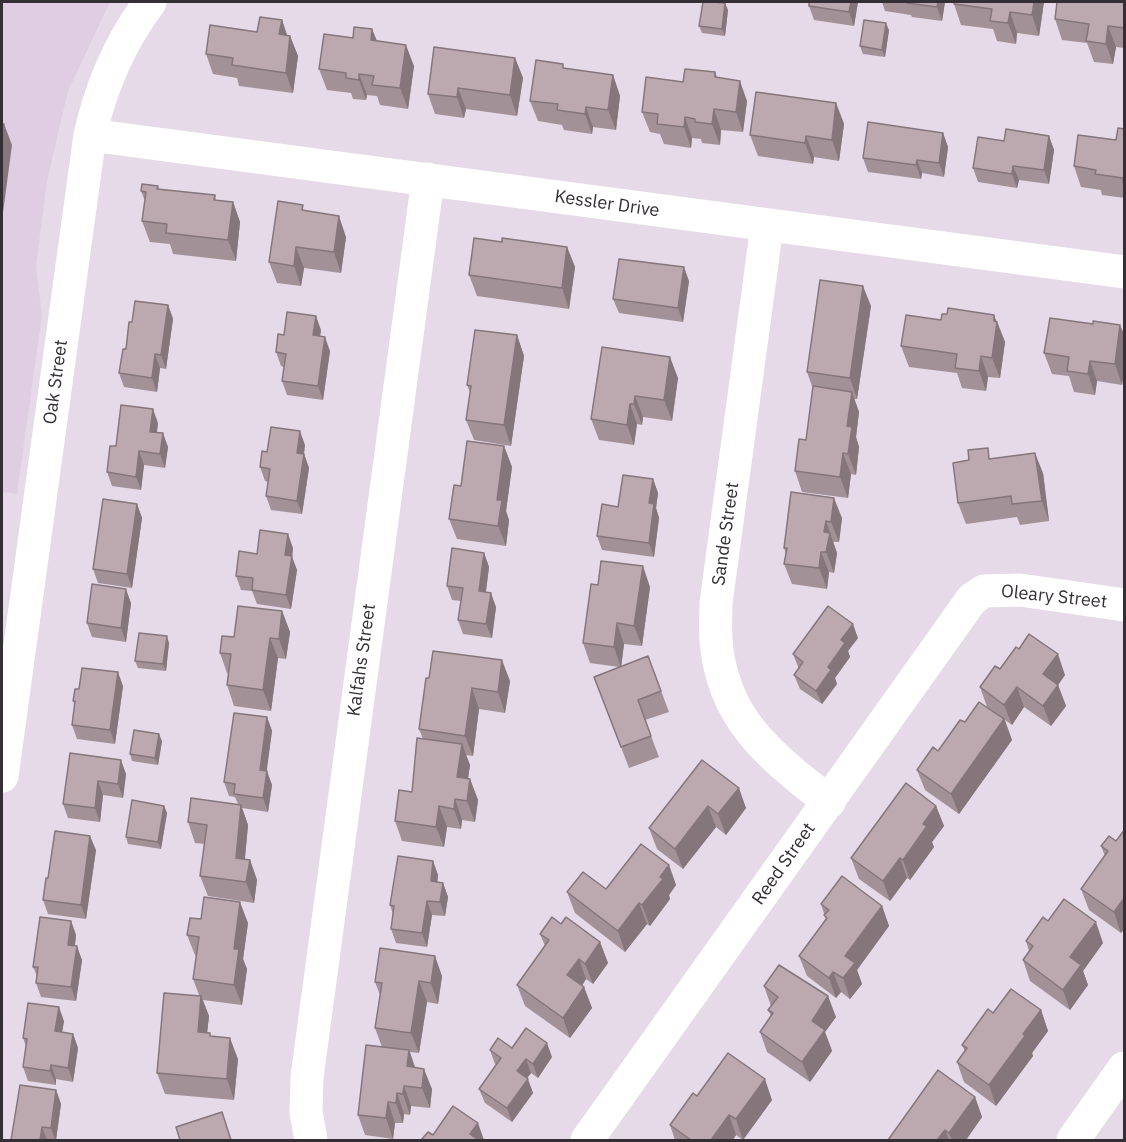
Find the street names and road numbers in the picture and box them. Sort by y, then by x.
street label: Kessler Drive [553,186,661,222]
street label: Oak Street [39,338,73,426]
street label: Sande Street [708,481,744,587]
street label: Oleary Street [1000,581,1108,613]
street label: Kalfahs Street [343,602,381,718]
street label: Reed Street [748,819,820,909]

